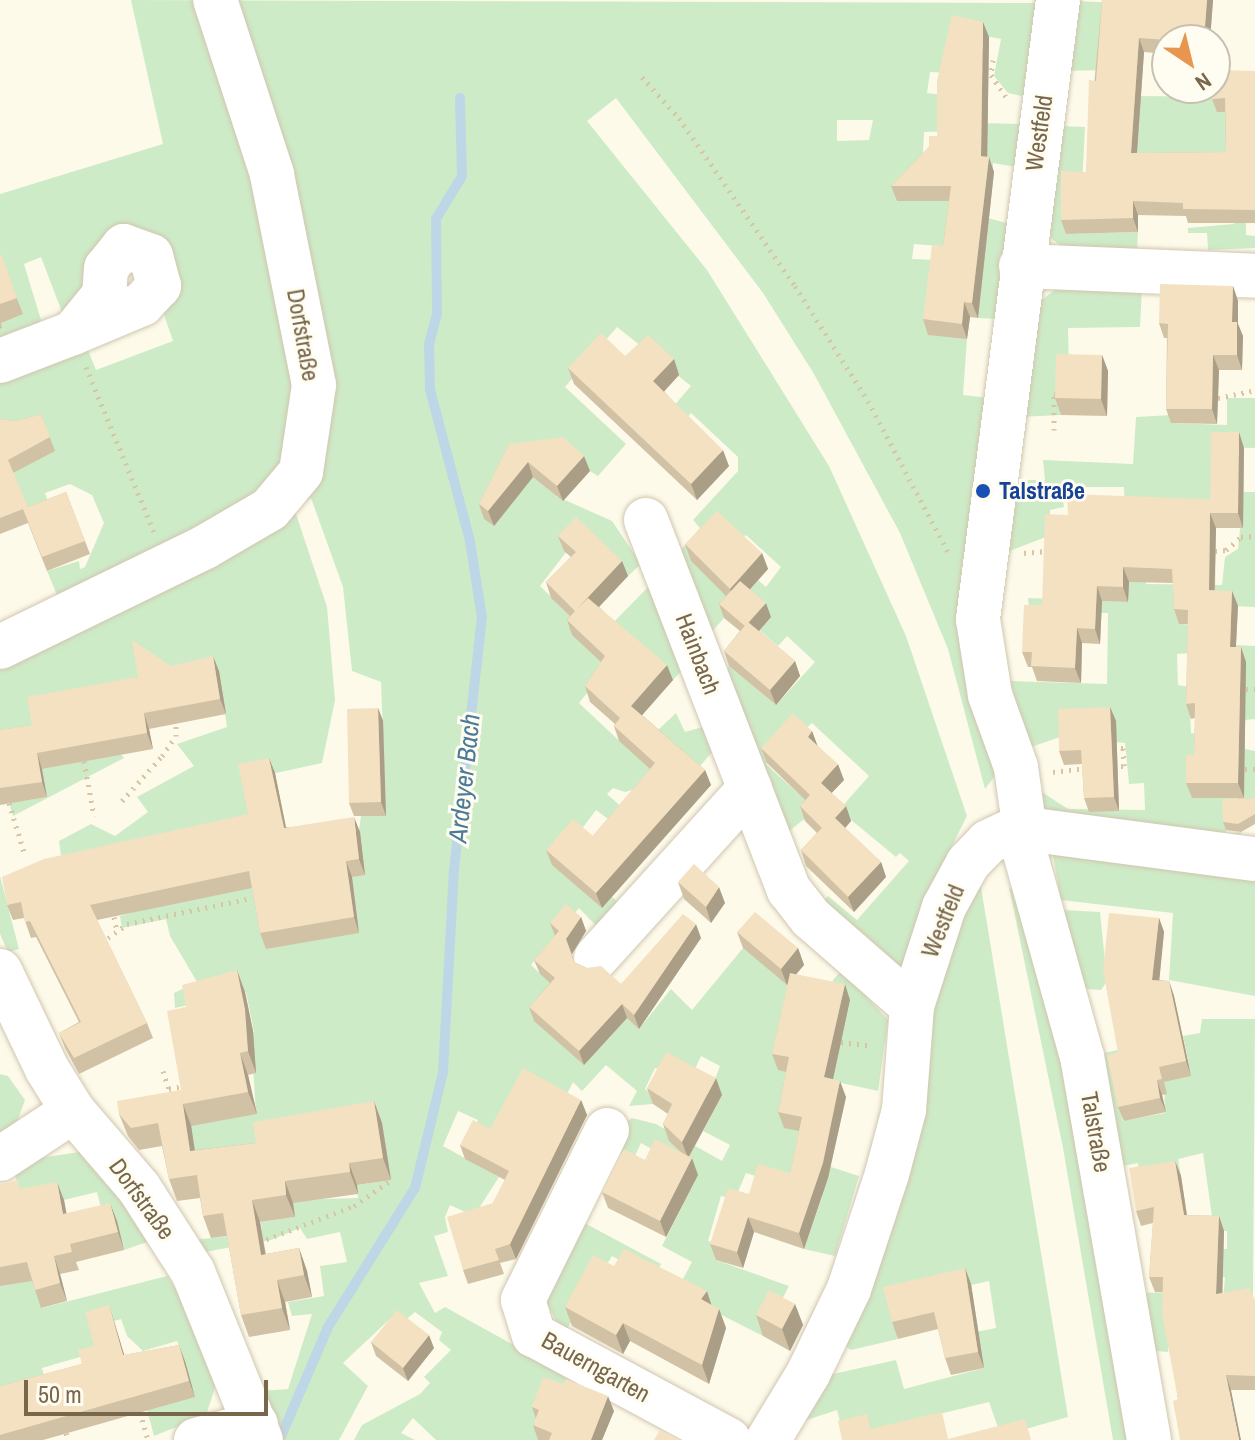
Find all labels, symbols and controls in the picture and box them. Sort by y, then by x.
north arrow [1151,24,1231,104]
text: N [1190,66,1218,98]
street label: Westfeld [1019,93,1059,173]
street label: Dorfstraße [281,287,325,383]
place label: Talstraße [999,477,1085,505]
marker: Talstraße [974,482,992,500]
street label: Hainbach [669,610,727,698]
water label: Ardeyer Bach [442,712,486,844]
street label: Westfeld [915,880,971,962]
street label: Talstraße [1075,1089,1117,1175]
street label: Dorfstraße [103,1153,181,1245]
street label: Bauerngarten [537,1325,655,1409]
scale bar [28,1364,272,1414]
text: 50 m [38,1378,82,1410]

